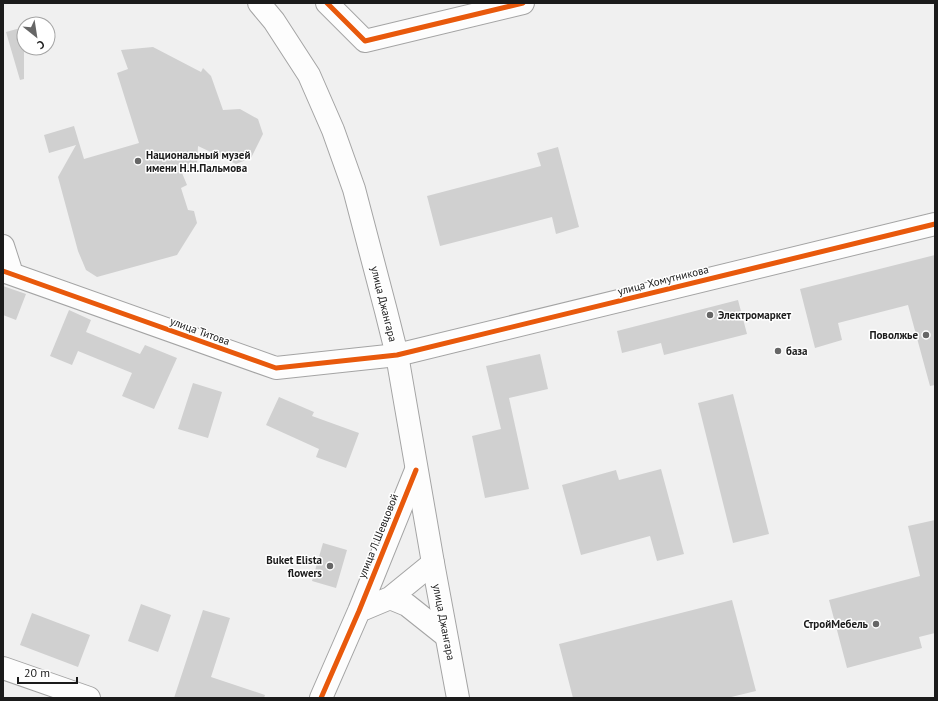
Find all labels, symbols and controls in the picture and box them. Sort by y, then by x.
north arrow [16,16,56,56]
text: С [35,37,47,52]
place label: Национальный музей имени Н.Н.Пальмова [146,148,250,175]
marker: Национальный музей имени Н.Н.Пальмова [133,156,143,166]
street label: улица Хомутникова [616,262,710,298]
street label: улица Джангара [368,265,400,343]
place label: Электромаркет [718,308,792,322]
marker: Электромаркет [705,310,715,320]
street label: улица Титова [168,314,232,348]
place label: Поволжье [869,328,918,342]
marker: Поволжье [921,330,931,340]
place label: база [786,344,808,358]
marker: база [773,346,783,356]
street label: улица Л.Шевцовой [355,492,401,580]
place label: Buket Elista flowers [266,553,322,580]
marker: Buket Elista flowers [325,561,335,571]
street label: улица Джангара [430,583,458,661]
place label: СтройМебель [803,617,869,631]
marker: СтройМебель [871,619,881,629]
scale bar [18,659,77,685]
text: 20 m [24,665,50,680]

